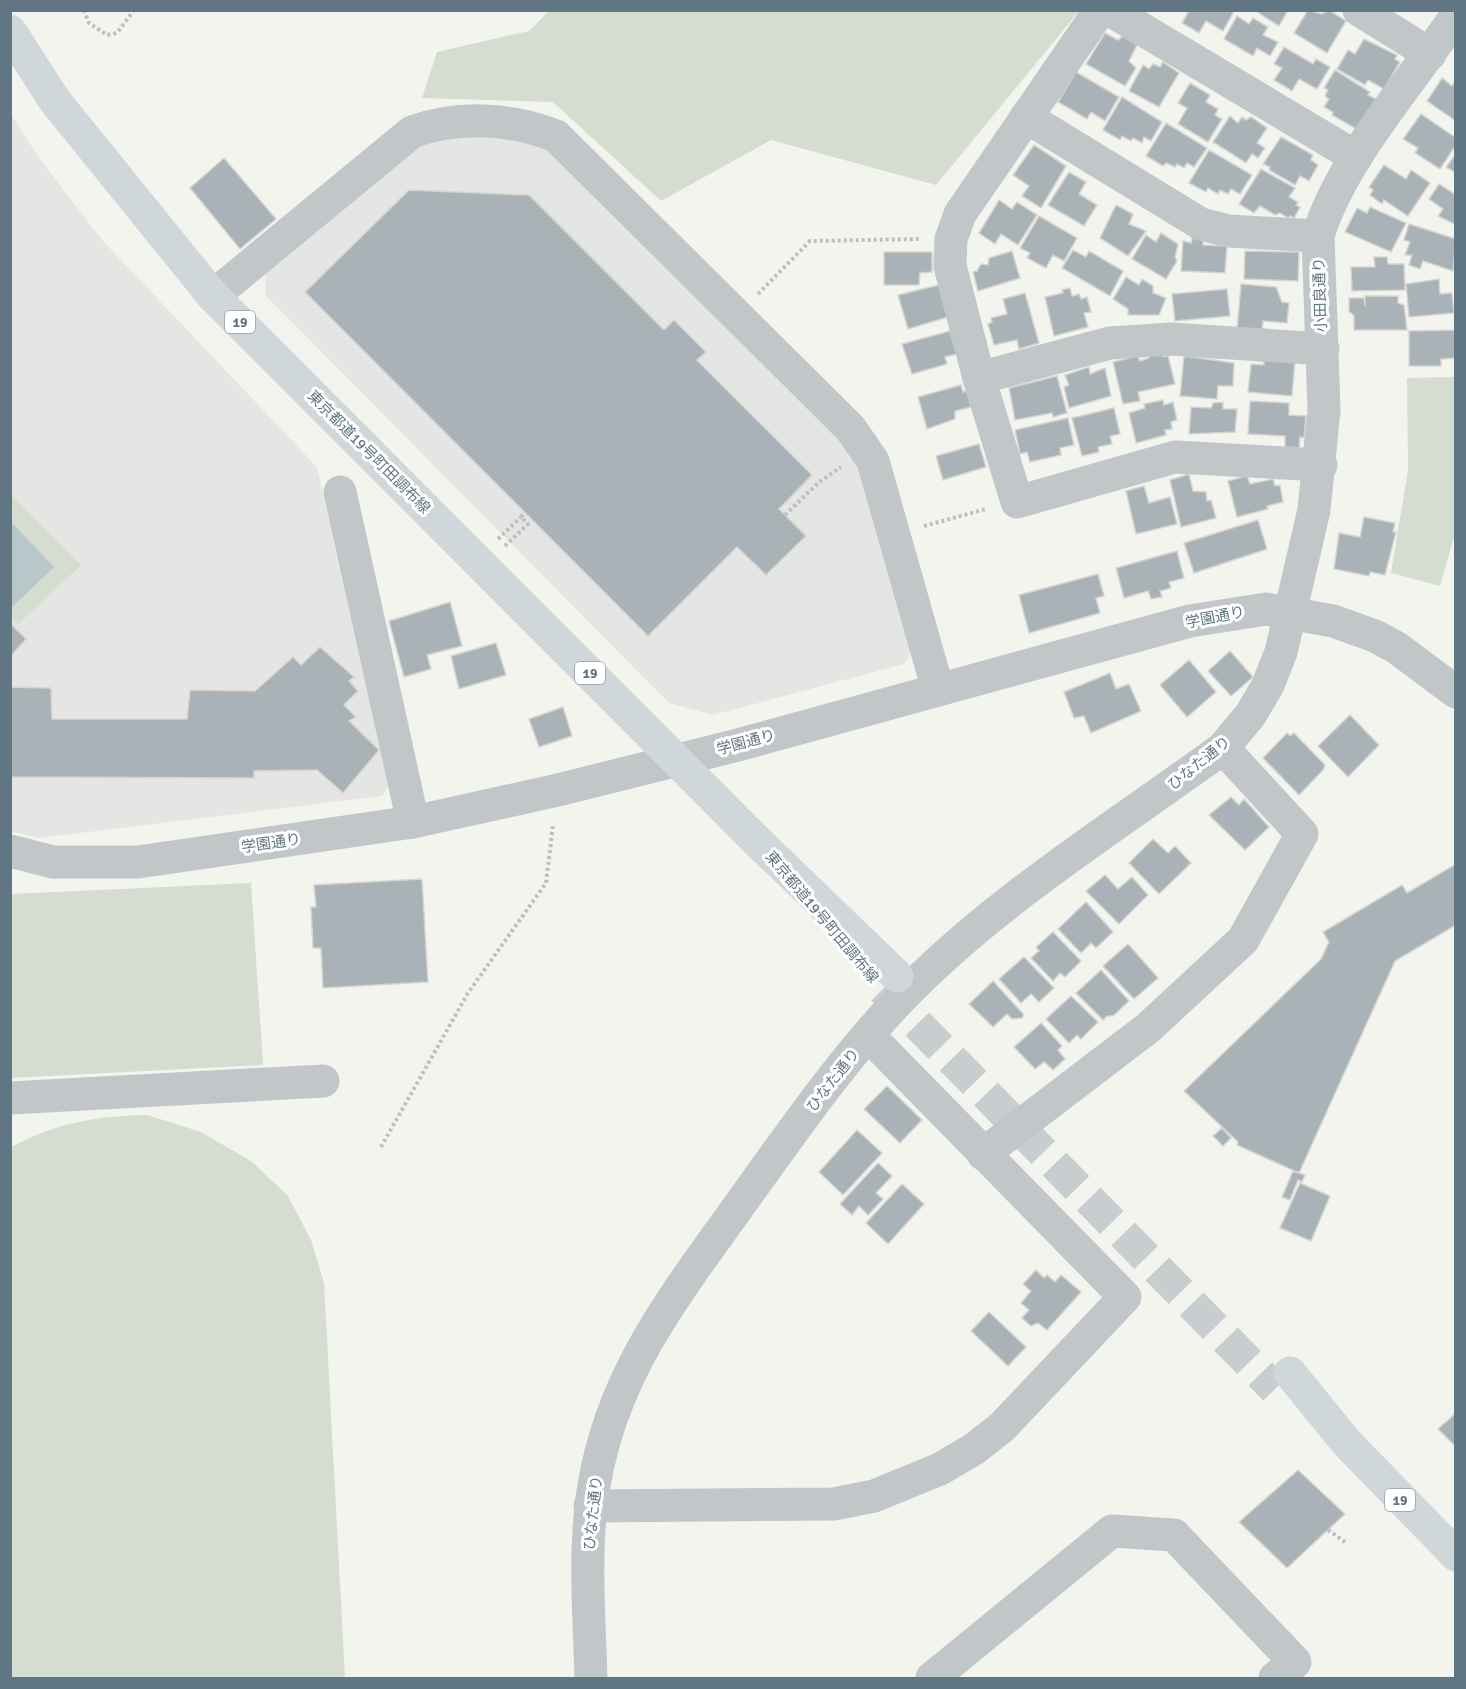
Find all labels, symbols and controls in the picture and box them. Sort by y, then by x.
street label: 小田良通り [1310,257,1330,333]
road number: 19 [225,311,255,333]
street label: 東京都道19号町田調布線 [304,387,434,517]
street label: 学園通り [1184,602,1246,632]
road number: 19 [575,662,605,684]
street label: 学園通り [715,726,777,758]
street label: ひなた通り [1164,732,1234,794]
street label: 学園通り [240,830,302,856]
street label: 東京都道19号町田調布線 [762,848,882,986]
street label: ひなた通り [803,1045,863,1115]
street label: ひなた通り [580,1475,606,1551]
road number: 19 [1385,1489,1415,1511]

